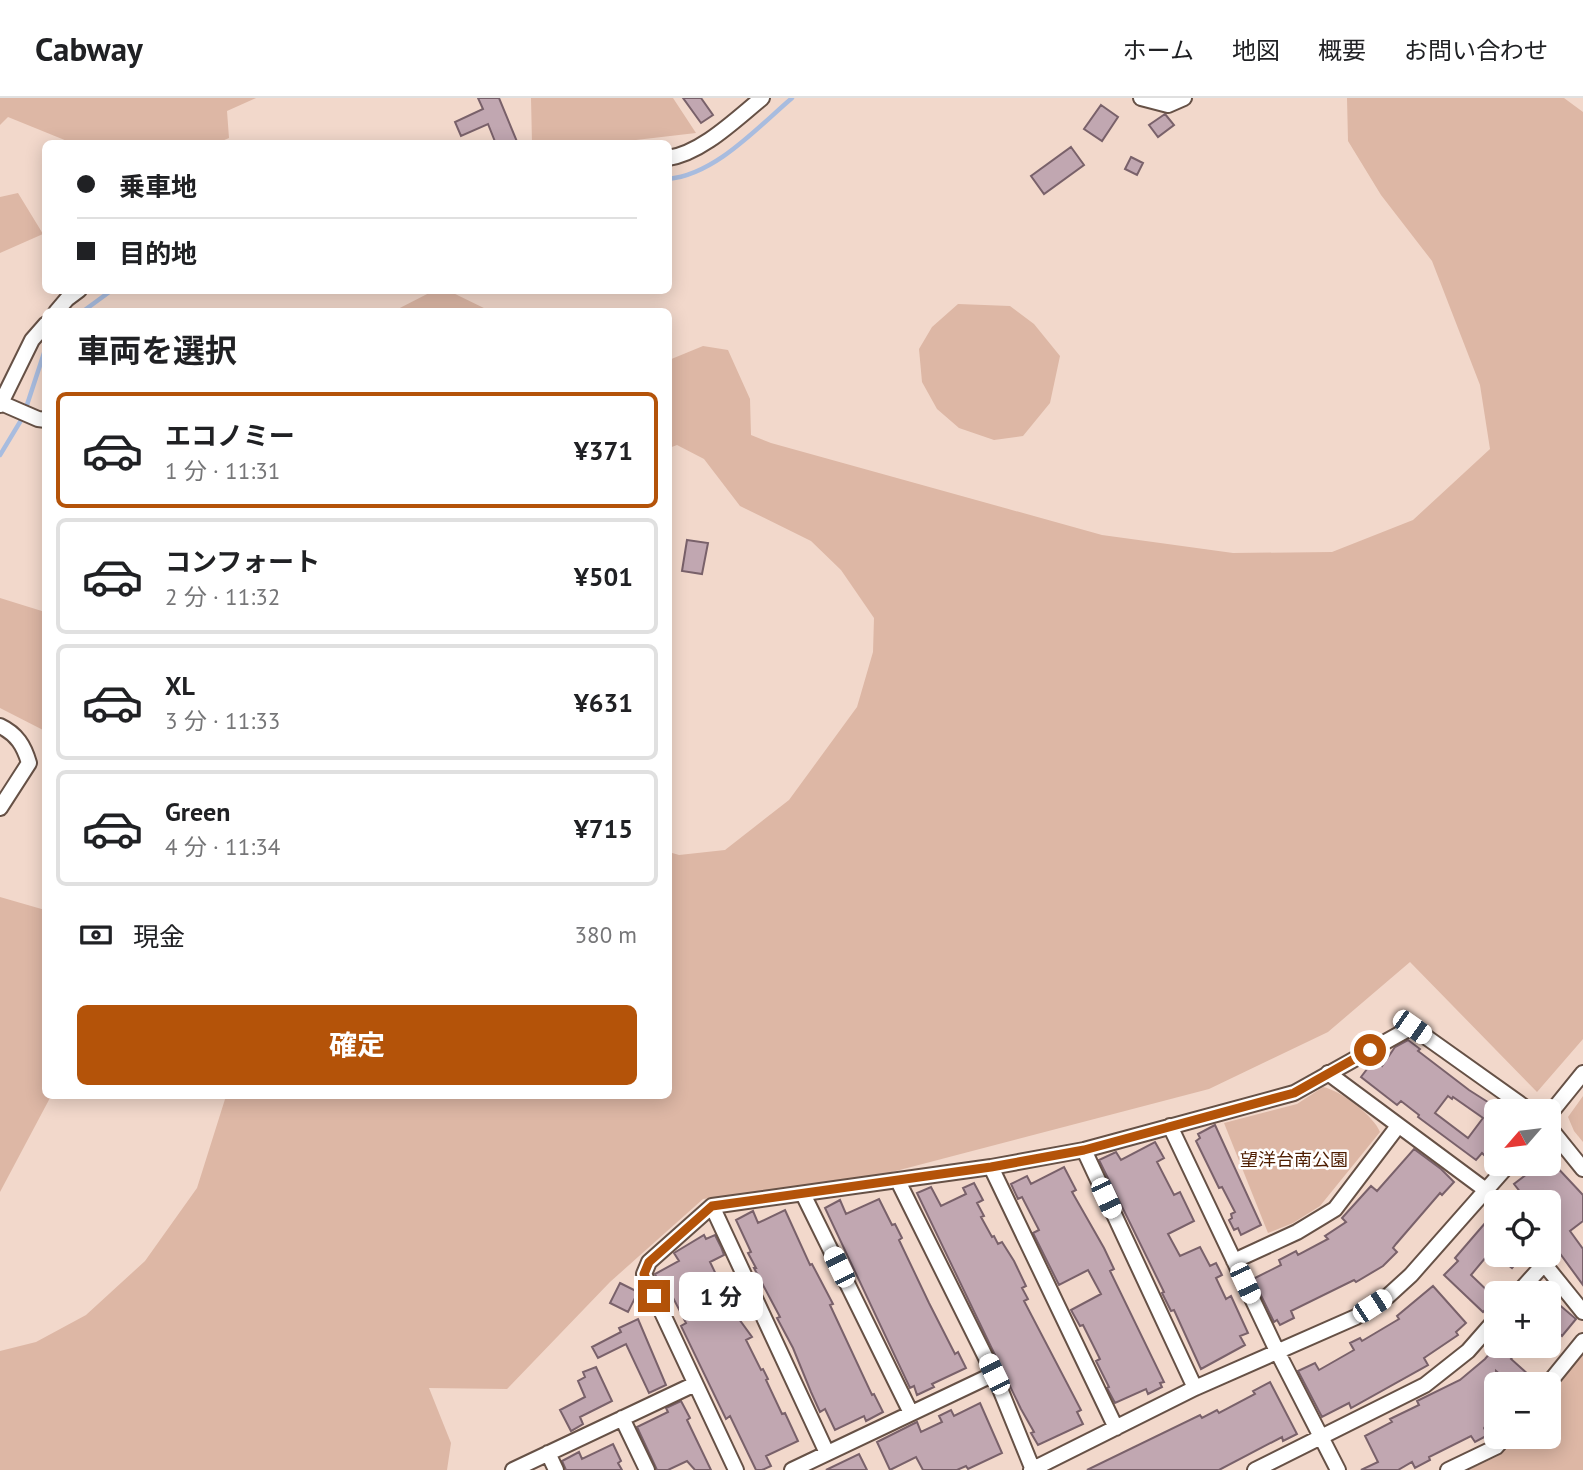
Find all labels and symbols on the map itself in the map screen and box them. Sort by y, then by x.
car [1389,1006,1436,1048]
route start [1354,1034,1386,1066]
north arrow [1484,1099,1561,1176]
park label: 望洋台南公園 [1240,1148,1348,1171]
car [1088,1175,1125,1221]
car [821,1244,858,1290]
car [1227,1260,1264,1306]
callout: 1 分 [678,1272,762,1320]
route end [638,1280,670,1312]
car [1349,1286,1396,1326]
car [976,1351,1013,1397]

